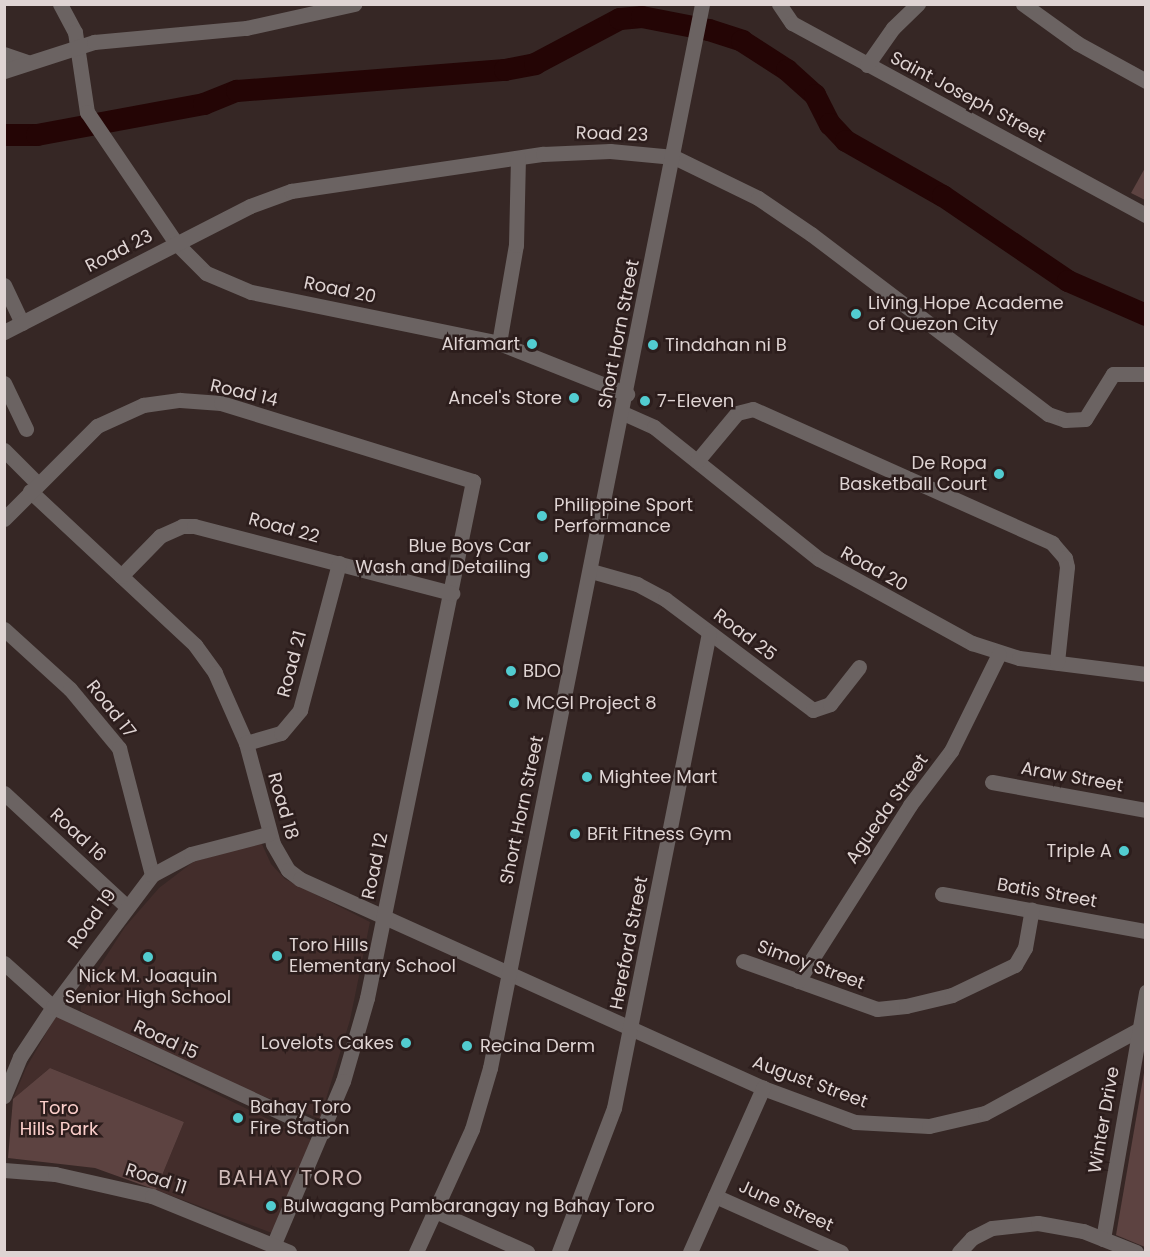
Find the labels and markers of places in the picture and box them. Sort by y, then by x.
place label: Living Hope Academe of Quezon City [868,293,1064,336]
marker: Living Hope Academe of Quezon City [849,307,863,321]
place label: Alfamart [441,333,520,355]
place label: Tindahan ni B [665,334,787,356]
marker: Alfamart [525,337,539,351]
marker: Tindahan ni B [646,338,660,352]
place label: Ancel's Store [448,387,562,409]
place label: 7-Eleven [657,390,734,412]
marker: Ancel's Store [567,391,581,405]
marker: 7-Eleven [638,394,652,408]
place label: De Ropa Basketball Court [839,453,987,496]
marker: De Ropa Basketball Court [992,467,1006,481]
place label: Philippine Sport Performance [554,495,693,538]
marker: Philippine Sport Performance [535,509,549,523]
place label: Blue Boys Car Wash and Detailing [355,536,531,578]
marker: Blue Boys Car Wash and Detailing [536,550,550,564]
place label: BDO [523,660,561,682]
marker: BDO [504,664,518,678]
place label: MCGI Project 8 [526,692,657,714]
marker: MCGI Project 8 [507,696,521,710]
place label: Mightee Mart [599,766,717,788]
marker: Mightee Mart [580,770,594,784]
place label: BFit Fitness Gym [587,823,732,845]
marker: BFit Fitness Gym [568,827,582,841]
place label: Triple A [1046,840,1112,862]
marker: Triple A [1117,844,1131,858]
place label: Toro Hills Elementary School [289,935,456,978]
marker: Toro Hills Elementary School [270,949,284,963]
marker: Nick M. Joaquin Senior High School [141,950,155,964]
place label: Nick M. Joaquin Senior High School [65,966,231,1008]
place label: Lovelots Cakes [261,1032,394,1054]
place label: Recina Derm [480,1035,595,1057]
marker: Lovelots Cakes [399,1036,413,1050]
marker: Recina Derm [458,1037,476,1055]
place label: Bahay Toro Fire Station [250,1097,351,1140]
marker: Bahay Toro Fire Station [231,1111,245,1125]
place label: Bulwagang Pambarangay ng Bahay Toro [283,1195,655,1217]
marker: Bulwagang Pambarangay ng Bahay Toro [264,1199,278,1213]

